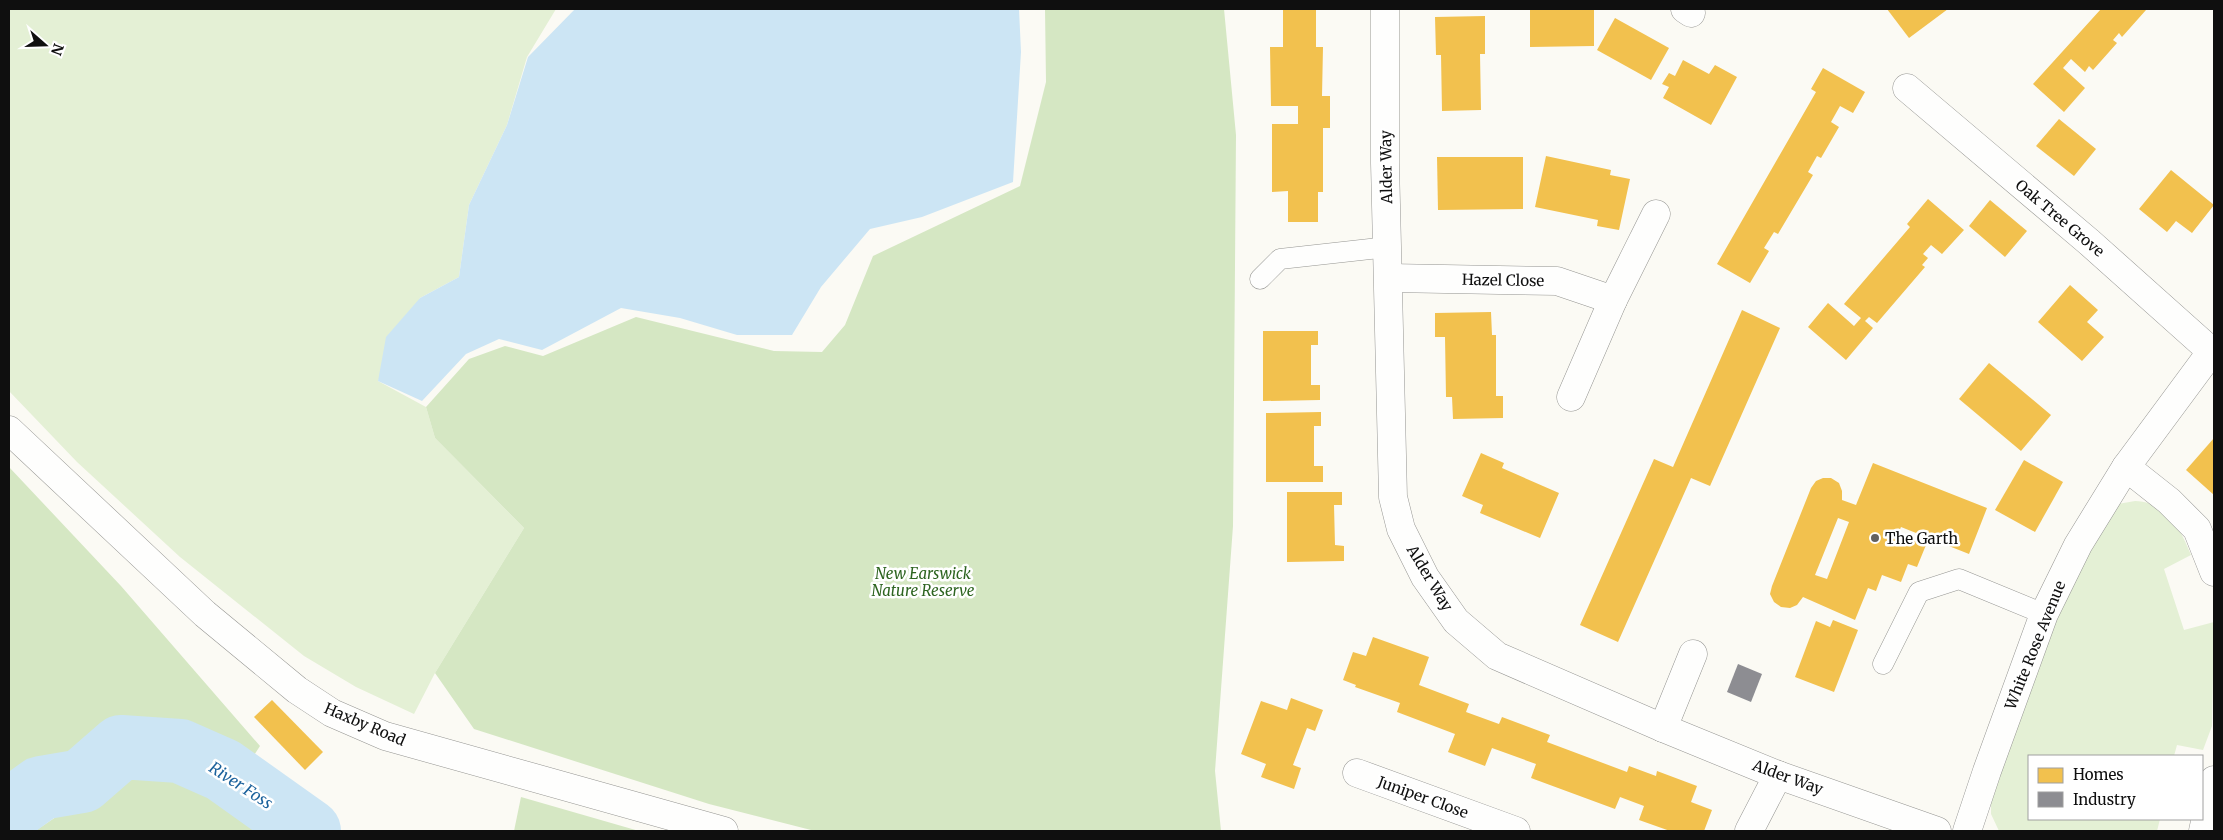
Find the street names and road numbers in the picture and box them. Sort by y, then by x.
street label: Alder Way [1376,130,1396,205]
street label: Oak Tree Grove [2012,175,2108,261]
street label: Hazel Close [1462,270,1545,290]
street label: Alder Way [1402,541,1457,615]
street label: White Rose Avenue [2000,578,2070,713]
street label: Haxby Road [321,698,409,750]
street label: Alder Way [1749,755,1826,799]
street label: Juniper Close [1374,771,1471,822]

